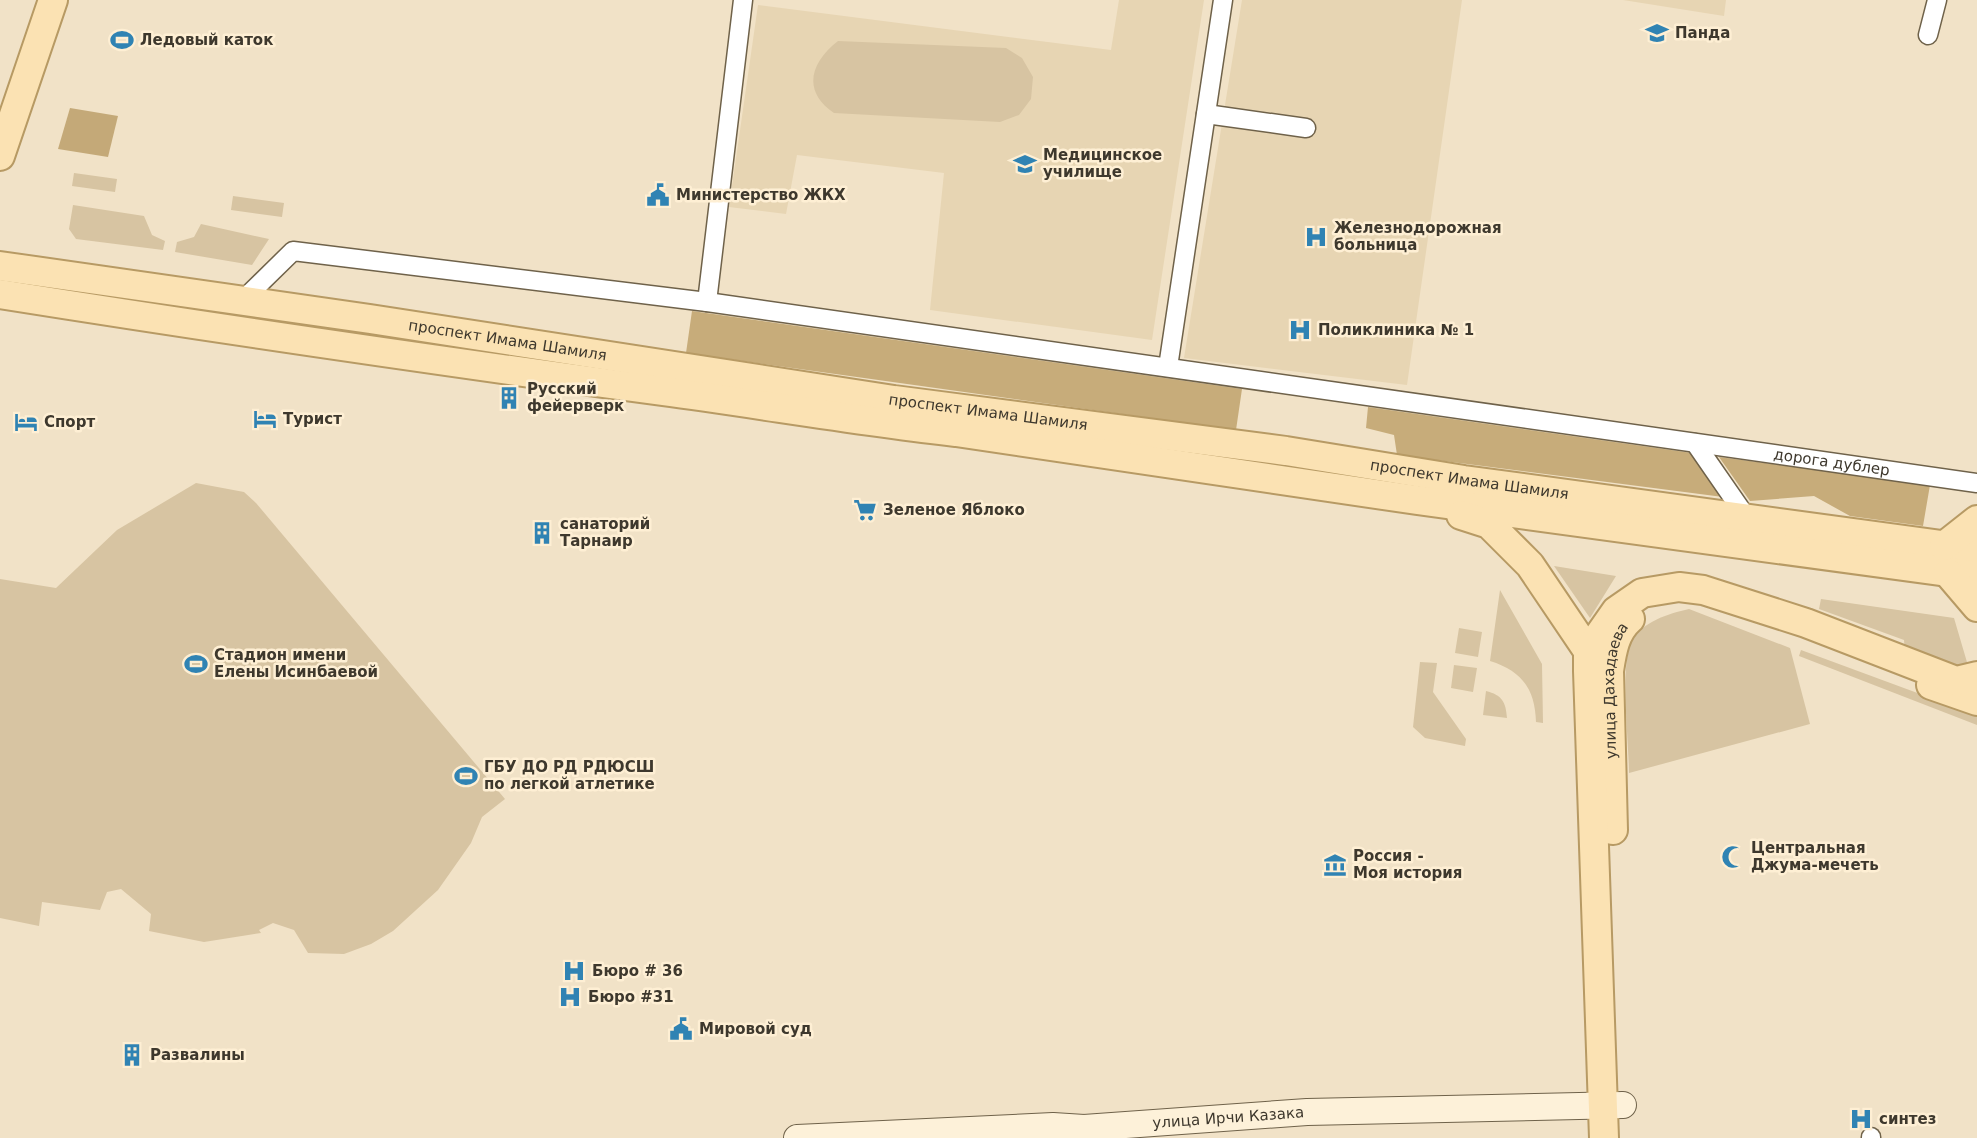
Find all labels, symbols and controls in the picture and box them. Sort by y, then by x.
school or university icon: Панда [1644,20,1670,46]
place label: Панда [1675,24,1730,42]
sports icon: Ледовый каток [109,27,135,53]
place label: Ледовый каток [140,31,273,49]
place label: Медицинское училище [1043,146,1162,181]
school or university icon: Медицинское училище [1012,151,1038,177]
public building icon: Министерство ЖКХ [645,182,671,208]
place label: Министерство ЖКХ [676,186,846,204]
place label: Железнодорожная больница [1334,219,1502,254]
hospital icon: Железнодорожная больница [1303,224,1329,250]
street label: проспект Имама Шамиля [407,316,608,364]
hospital icon: Поликлиника № 1 [1287,317,1313,343]
place label: Поликлиника № 1 [1318,321,1474,339]
place label: Русский фейерверк [527,380,624,415]
building icon: Русский фейерверк [496,385,522,411]
street label: проспект Имама Шамиля [887,390,1089,434]
hotel icon: Турист [252,406,278,432]
hotel icon: Спорт [13,409,39,435]
place label: Турист [283,410,342,428]
place label: Спорт [44,413,95,431]
street label: дорога дублер [1772,445,1891,479]
street label: проспект Имама Шамиля [1369,456,1570,503]
supermarket icon: Зеленое Яблоко [852,497,878,523]
place label: Зеленое Яблоко [883,501,1025,519]
place label: санаторий Тарнаир [560,515,650,550]
building icon: санаторий Тарнаир [529,520,555,546]
street label: улица Дахадаева [1600,619,1632,759]
place label: Стадион имени Елены Исинбаевой [214,646,378,681]
sports icon: Стадион имени Елены Исинбаевой [183,651,209,677]
place label: ГБУ ДО РД РДЮСШ по легкой атлетике [484,758,655,793]
sports icon: ГБУ ДО РД РДЮСШ по легкой атлетике [453,763,479,789]
place label: Центральная Джума-мечеть [1751,839,1879,874]
mosque icon: Центральная Джума-мечеть [1720,844,1746,870]
place label: Россия - Моя история [1353,847,1462,882]
museum icon: Россия - Моя история [1322,852,1348,878]
hospital icon: Бюро # 36 [561,958,587,984]
place label: Бюро # 36 [592,962,683,980]
hospital icon: Бюро #31 [557,984,583,1010]
place label: Бюро #31 [588,988,674,1006]
public building icon: Мировой суд [668,1016,694,1042]
place label: Мировой суд [699,1020,812,1038]
building icon: Развалины [119,1042,145,1068]
place label: Развалины [150,1046,245,1064]
street label: улица Ирчи Казака [1152,1103,1305,1132]
hospital icon: синтез [1848,1106,1874,1132]
place label: синтез [1879,1110,1936,1128]

